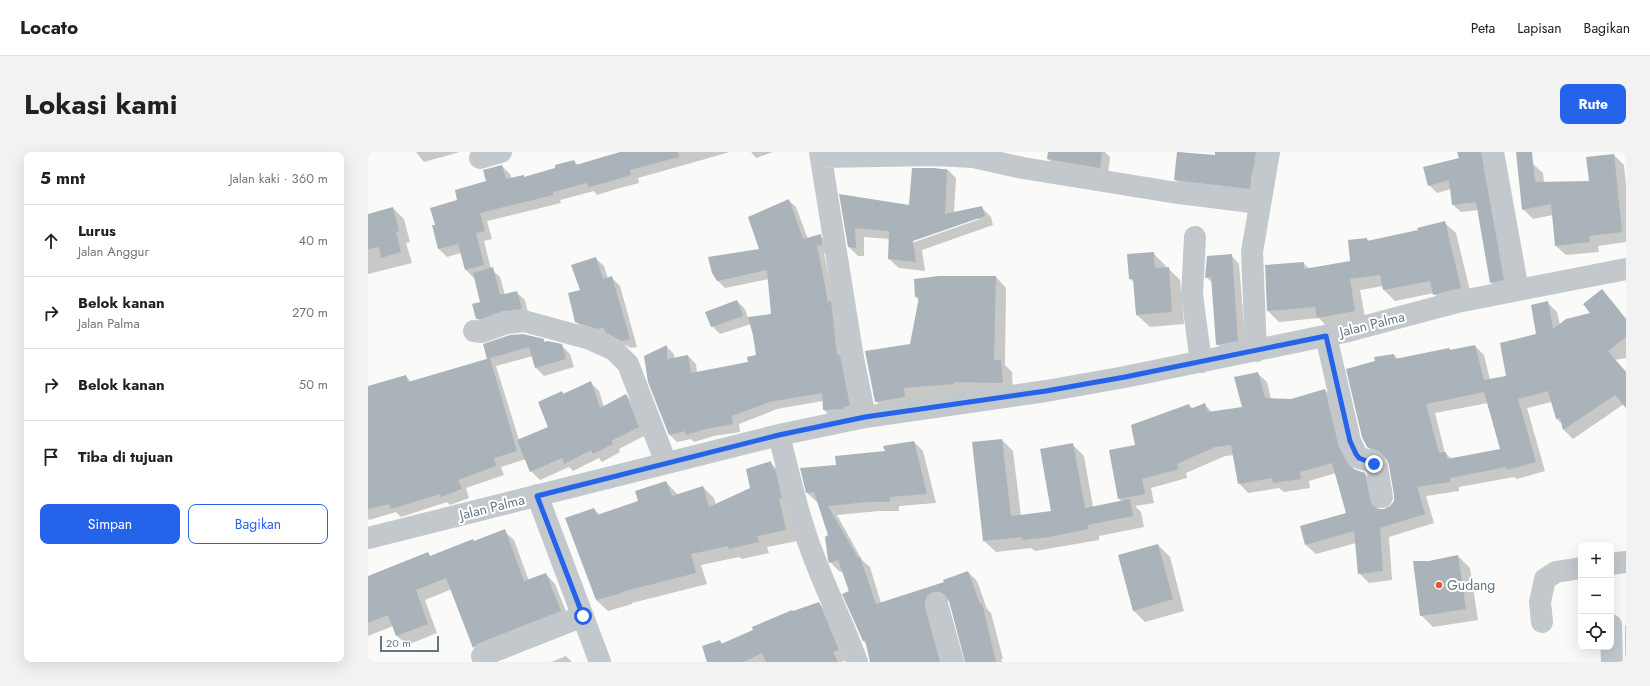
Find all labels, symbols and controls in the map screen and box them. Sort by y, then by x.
text: Locato [20,14,78,41]
text: Peta [1471,18,1495,38]
text: Lapisan [1517,18,1562,38]
text: Bagikan [1584,18,1630,38]
text: Lokasi kami [24,84,177,125]
button: Rute [1560,84,1626,124]
text: 5 mnt [40,166,85,190]
text: Jalan kaki · 360 m [229,169,328,188]
text: Lurus [78,220,116,242]
icon: ahead [40,230,62,252]
text: 40 m [299,231,328,250]
text: Jalan Anggur [78,242,149,261]
text: Belok kanan [78,292,165,314]
icon: right [40,302,62,324]
text: 270 m [292,303,328,322]
street label: Jalan Palma [1335,306,1407,342]
text: Jalan Palma [78,314,140,333]
icon: right [40,374,62,396]
text: Belok kanan [78,374,165,396]
text: 50 m [299,375,328,394]
icon: arrive [40,446,62,468]
text: Tiba di tujuan [78,446,173,468]
route end [1365,455,1383,473]
street label: Jalan Palma [455,489,527,525]
button: Simpan [40,504,180,544]
button: Bagikan [188,504,328,544]
map controls [1578,542,1614,650]
button: + [1578,542,1614,578]
place label: Gudang [1447,575,1495,595]
button: − [1578,578,1614,614]
marker: Gudang [1434,580,1444,590]
route start [574,607,592,625]
button: locate [1578,614,1614,650]
scale bar [380,634,439,653]
text: 20 m [386,635,411,651]

